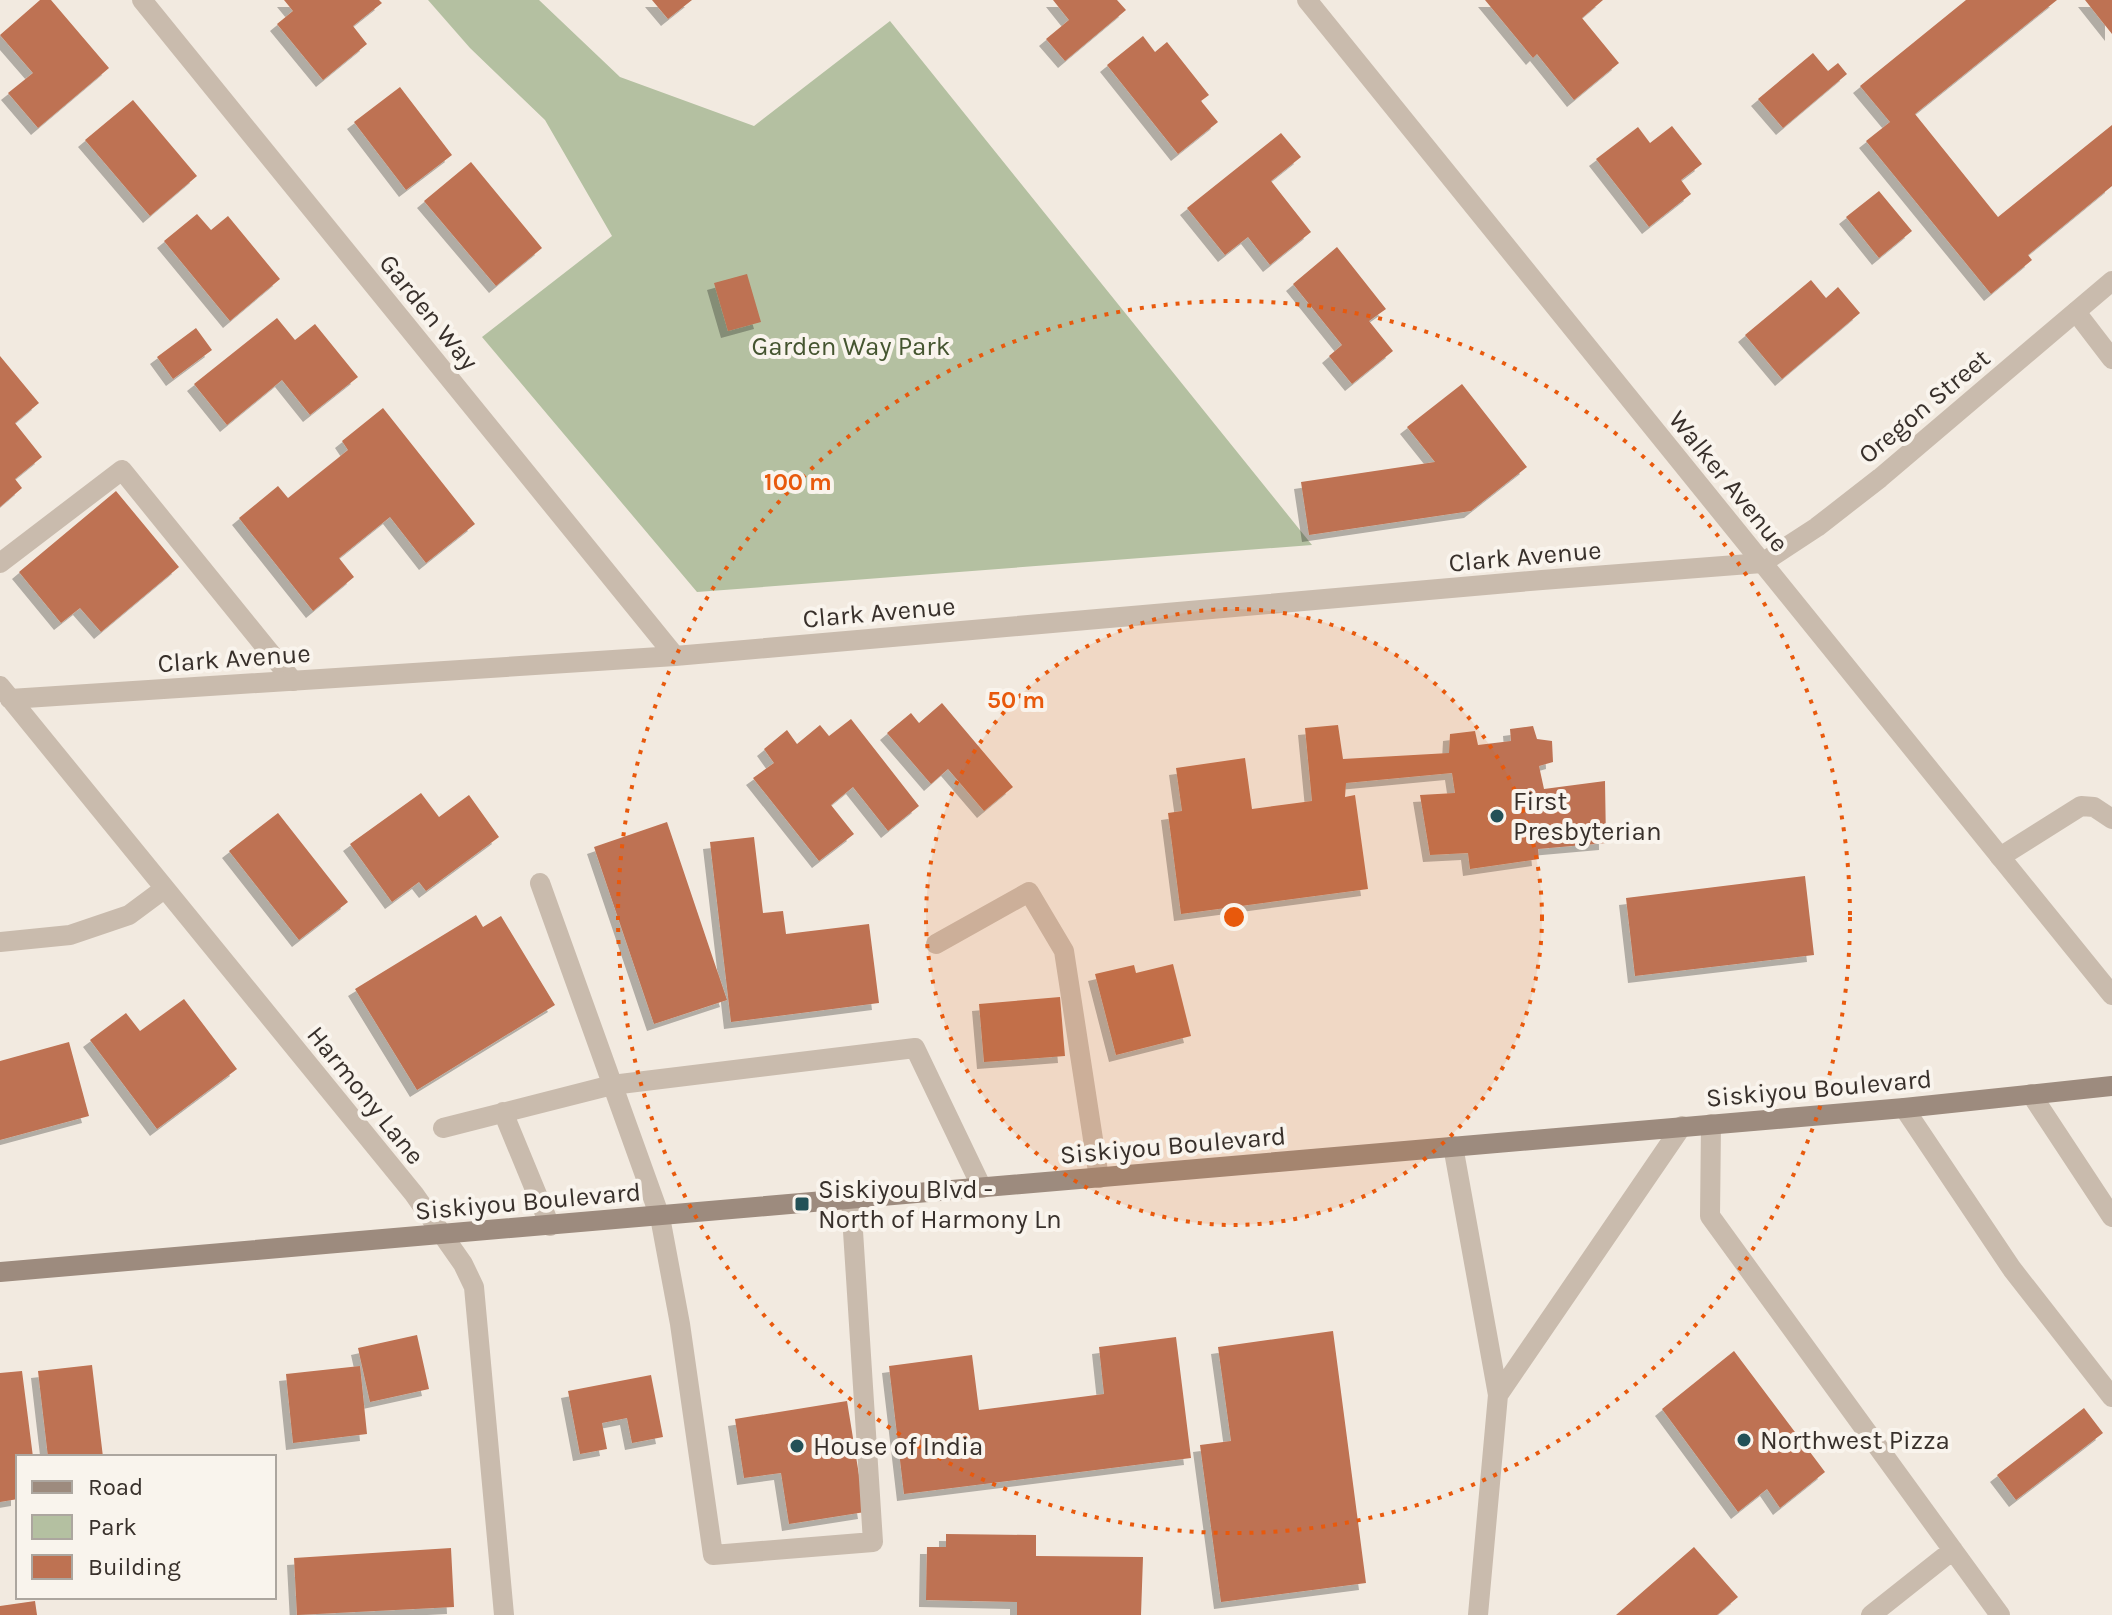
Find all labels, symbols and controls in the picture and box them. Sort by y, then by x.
street label: Garden Way [373,248,485,376]
park label: Garden Way Park [752,331,950,362]
street label: Oregon Street [1852,342,1996,470]
street label: Walker Avenue [1662,404,1795,558]
text: 100 m [764,468,832,496]
street label: Clark Avenue [1447,534,1603,579]
street label: Clark Avenue [801,590,957,635]
street label: Clark Avenue [156,638,312,679]
text: 50 m [987,686,1045,714]
place label: First Presbyterian [1513,786,1662,847]
marker: First Presbyterian [1488,807,1506,825]
centre of rings [1220,903,1248,931]
street label: Harmony Lane [300,1020,431,1171]
street label: Siskiyou Boulevard [1705,1063,1933,1114]
street label: Siskiyou Boulevard [1059,1120,1287,1171]
place label: Siskiyou Blvd - North of Harmony Ln [818,1174,1062,1235]
street label: Siskiyou Boulevard [414,1176,642,1227]
marker: Siskiyou Blvd - North of Harmony Ln [793,1195,811,1213]
place label: Northwest Pizza [1760,1425,1950,1456]
place label: House of India [813,1431,983,1462]
marker: Northwest Pizza [1735,1431,1753,1449]
marker: House of India [788,1437,806,1455]
legend [16,1455,276,1599]
text: Road [88,1473,143,1501]
text: Park [88,1513,137,1541]
text: Building [88,1553,181,1581]

